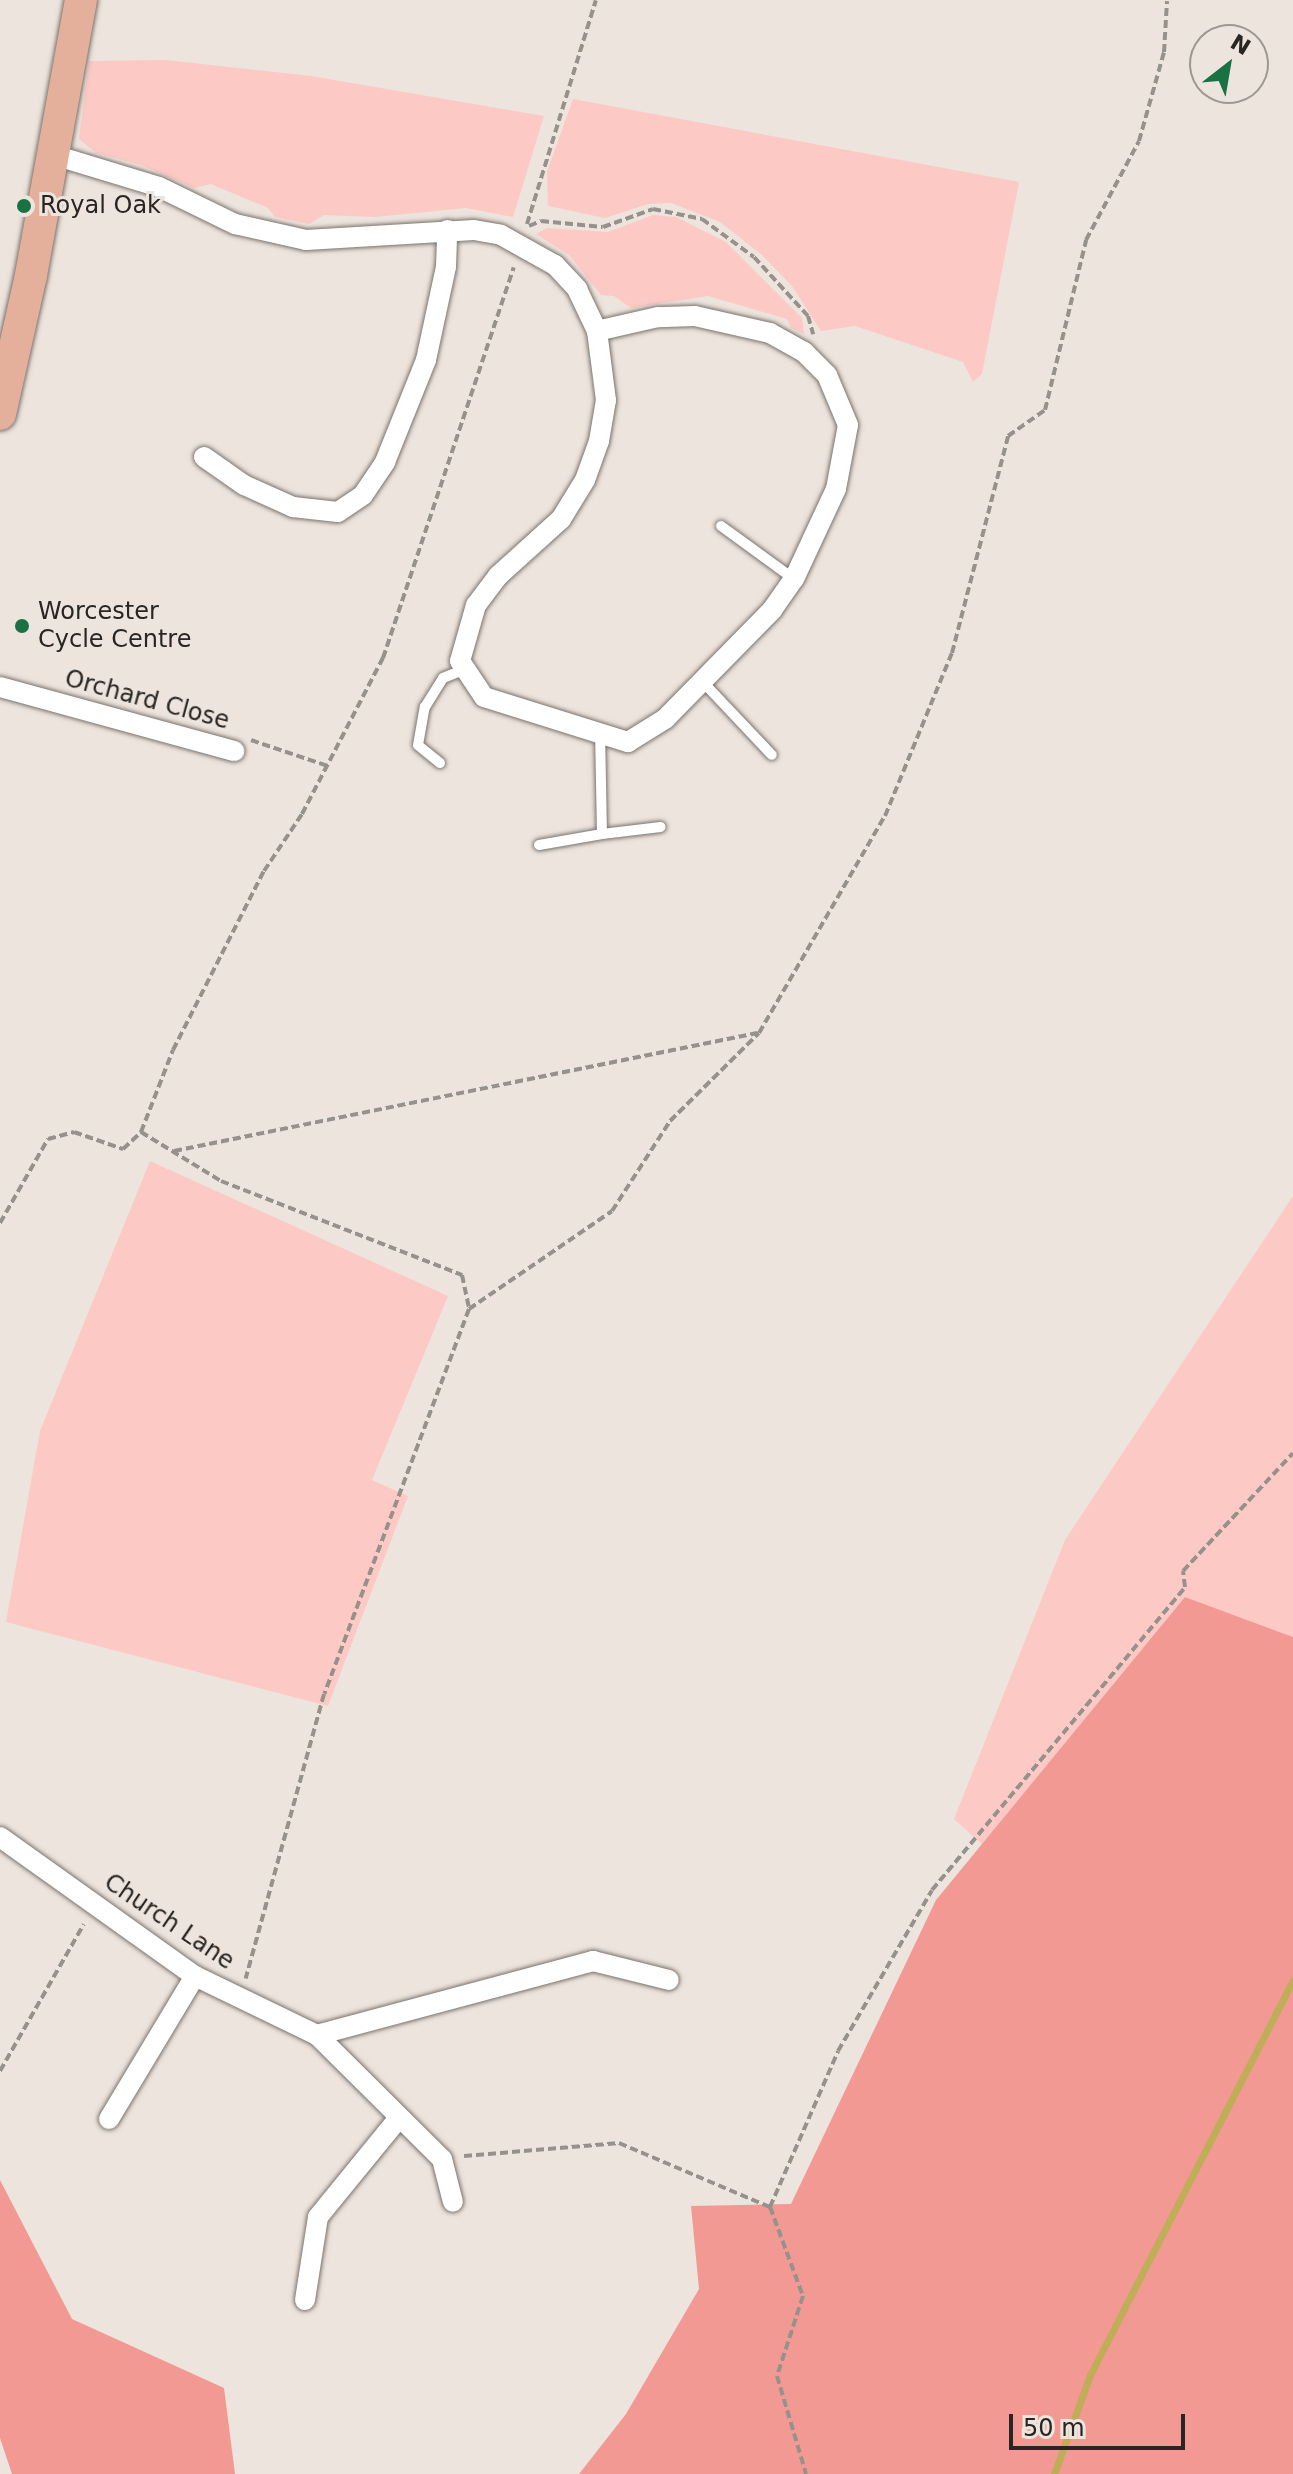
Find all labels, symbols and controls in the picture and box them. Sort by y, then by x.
north arrow [1189,24,1269,104]
text: N [1226,29,1255,60]
place label: Royal Oak [40,192,161,220]
marker: Royal Oak [15,197,33,215]
place label: Worcester Cycle Centre [38,598,191,654]
marker: Worcester Cycle Centre [13,617,31,635]
street label: Orchard Close [62,664,232,736]
street label: Church Lane [99,1868,239,1976]
scale bar [1013,2398,1189,2448]
text: 50 m [1023,2414,1085,2442]

